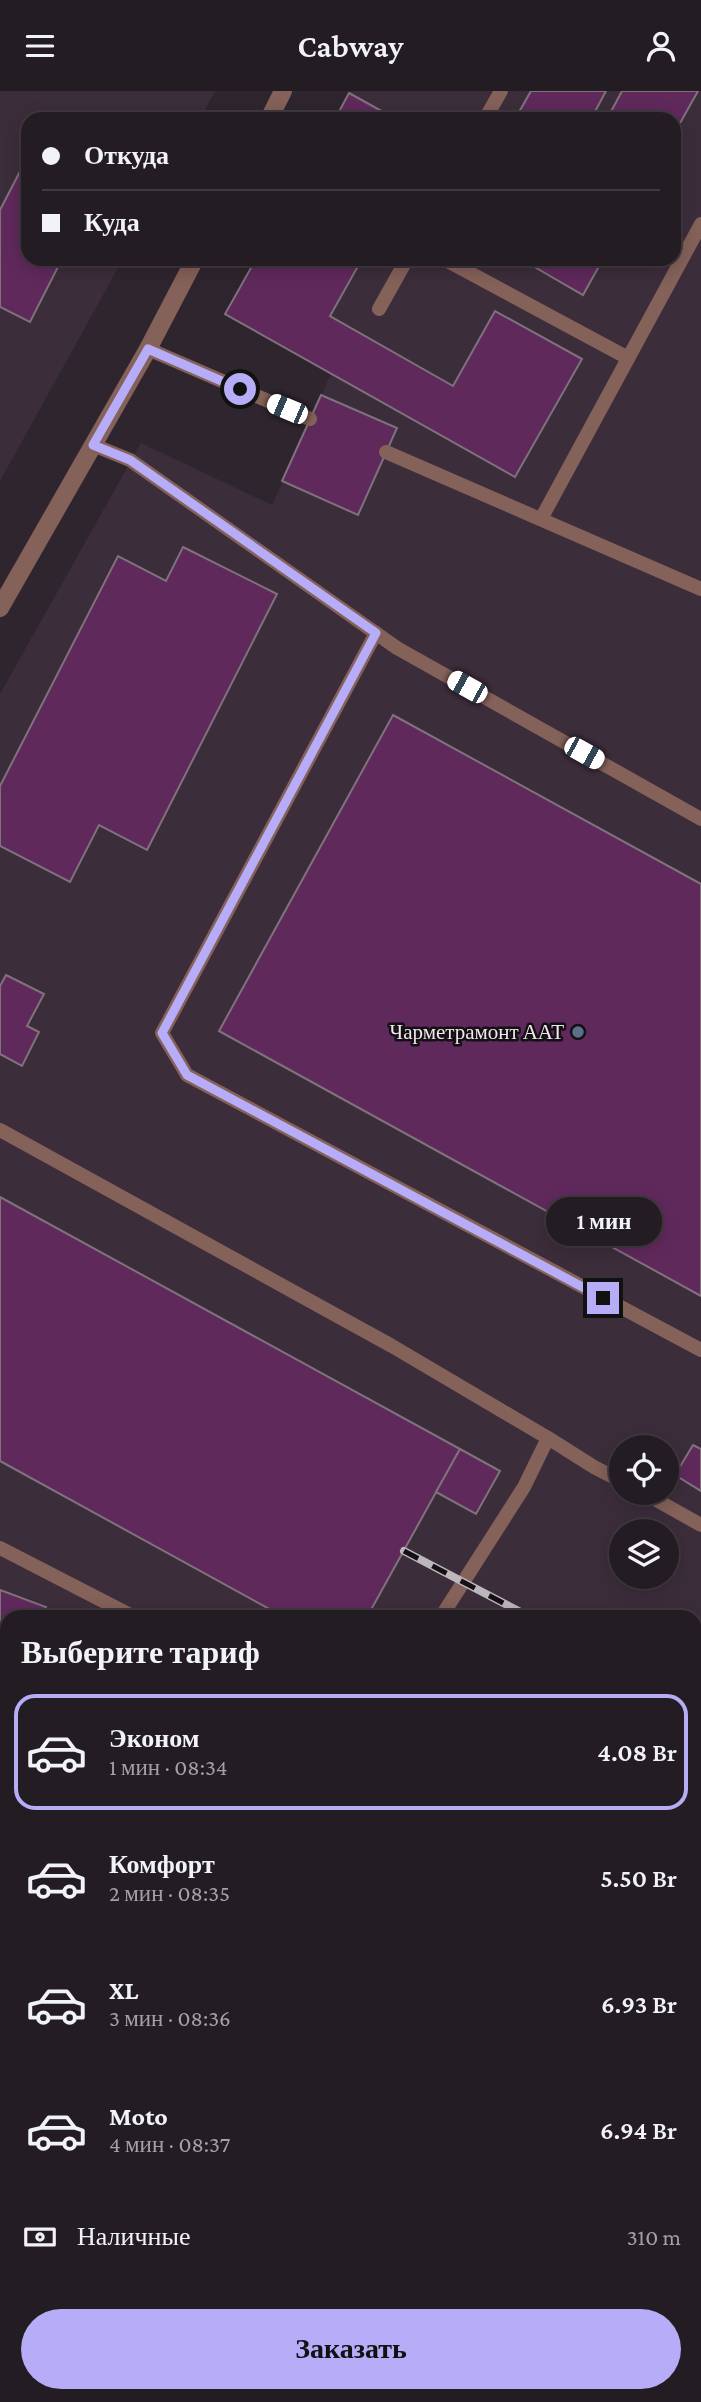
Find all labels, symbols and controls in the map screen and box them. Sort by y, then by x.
icon: menu [21,27,59,65]
icon: person [642,27,680,65]
text: Cabway [298,28,403,64]
text: Откуда [84,141,169,170]
text: Куда [84,208,140,237]
route start [224,373,256,405]
car [264,391,311,427]
car [444,668,491,706]
car [561,734,608,772]
place label: Чарметрамонт ААТ [390,1020,564,1044]
marker: Чарметрамонт ААТ [570,1024,586,1040]
callout: 1 мин [545,1197,661,1245]
text: 1 мин [577,1208,631,1234]
route end [587,1282,619,1314]
map controls [609,1435,679,1589]
button: locate [609,1435,679,1505]
button: layers [609,1519,679,1589]
text: Выберите тариф [21,1634,260,1670]
icon: car [25,1721,88,1784]
text: Эконом [109,1724,199,1753]
text: 4.08 Br [597,1738,677,1767]
text: 1 мин · 08:34 [109,1754,228,1780]
icon: car [25,1847,88,1910]
text: Комфорт [109,1850,215,1879]
text: 5.50 Br [600,1864,677,1893]
text: 2 мин · 08:35 [109,1880,230,1906]
icon: car [25,1973,88,2036]
text: XL [109,1976,138,2005]
text: 6.93 Br [601,1990,677,2019]
text: 3 мин · 08:36 [109,2005,231,2031]
icon: car [25,2099,88,2162]
text: Moto [109,2102,168,2131]
text: 6.94 Br [600,2116,677,2145]
text: 4 мин · 08:37 [109,2131,230,2157]
icon: cash [21,2218,59,2256]
text: Наличные [77,2222,190,2251]
text: 310 m [627,2224,681,2250]
button: Заказать [21,2309,681,2389]

